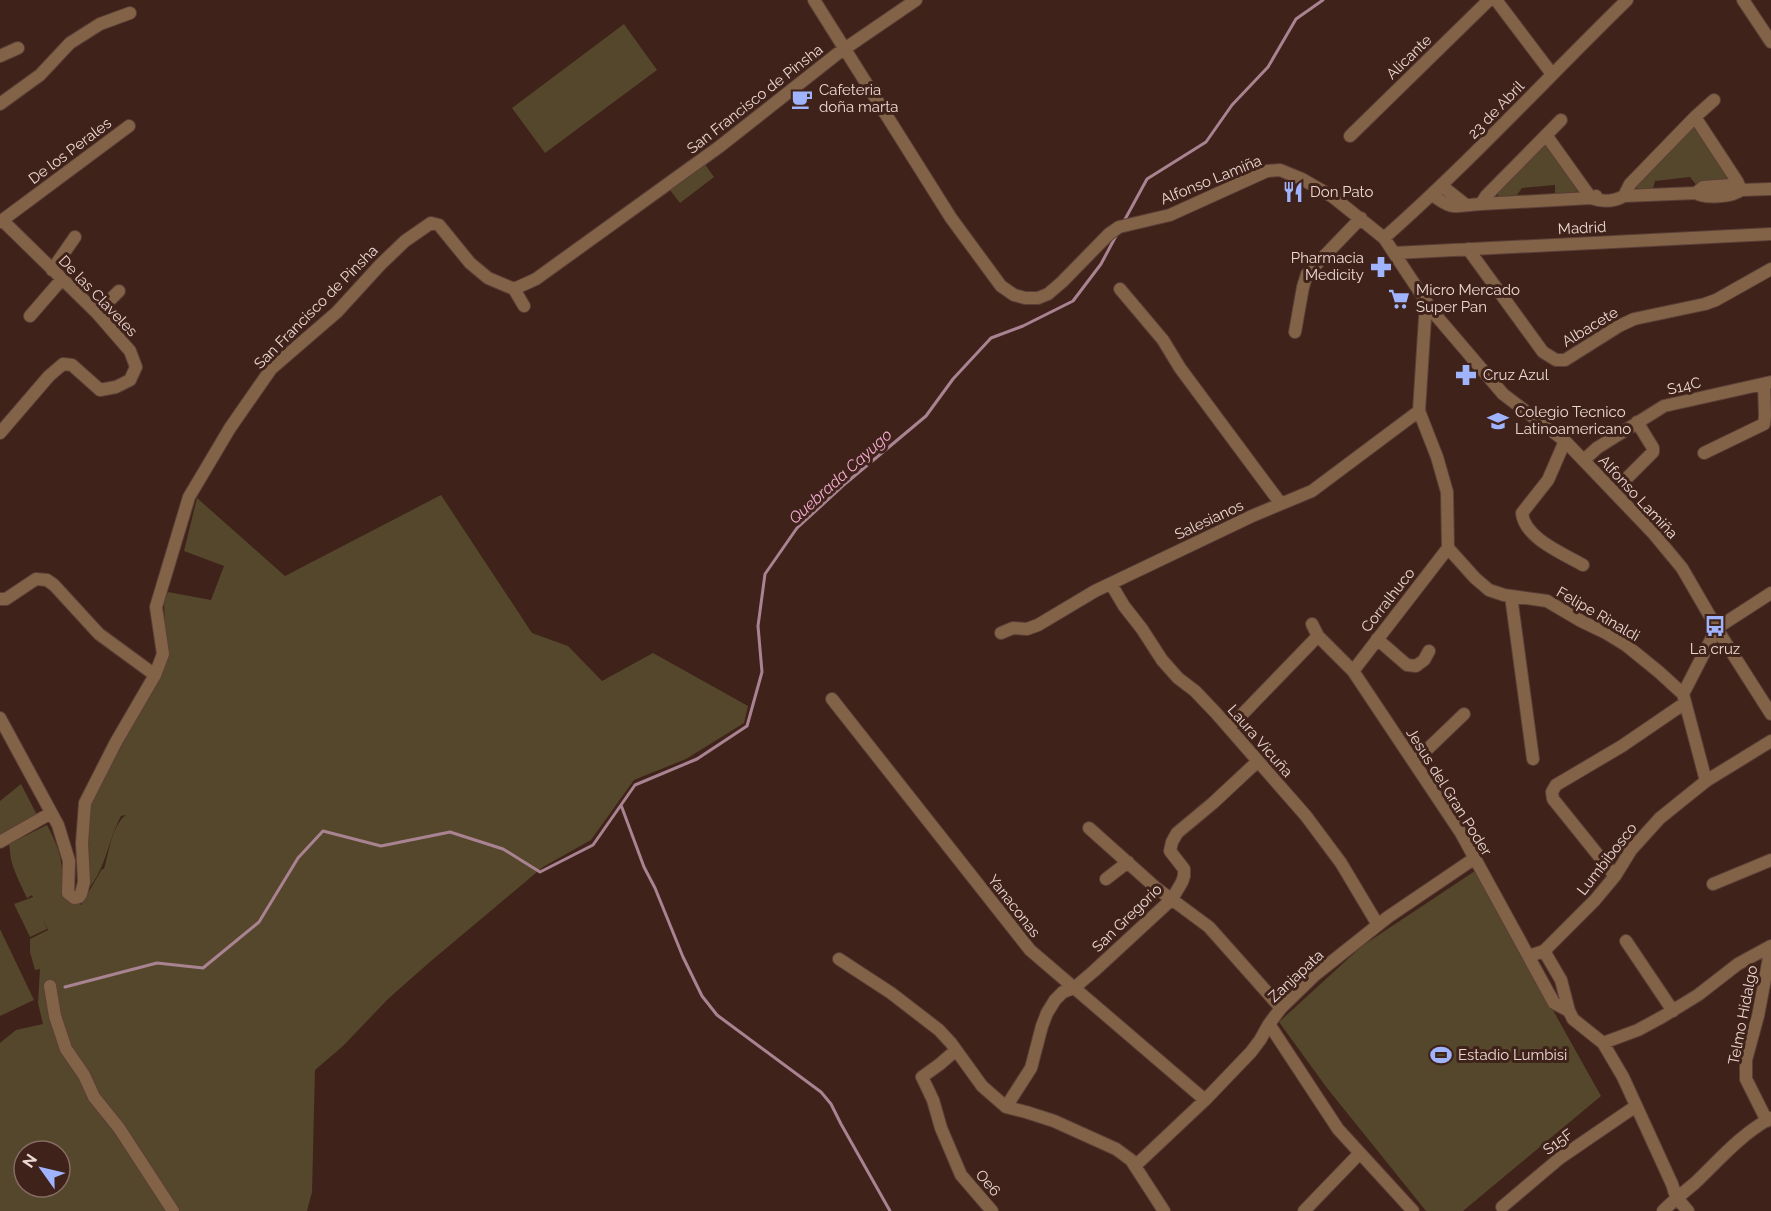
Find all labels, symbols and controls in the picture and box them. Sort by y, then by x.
street label: Alicante [1383,31,1436,83]
street label: San Francisco de Pinsha [684,40,826,158]
street label: 23 de Abril [1464,77,1529,143]
place label: Cafeteria doña marta [819,81,898,116]
cafe icon: Cafeteria doña marta [790,87,814,111]
street label: De los Perales [25,114,115,188]
street label: Alfonso Lamiña [1158,152,1264,208]
restaurant icon: Don Pato [1281,180,1305,204]
place label: Don Pato [1310,183,1373,201]
street label: Madrid [1557,218,1607,238]
street label: San Francisco de Pinsha [250,241,382,373]
place label: Pharmacia Medicity [1291,249,1364,284]
street label: De las Claveles [55,252,141,340]
pharmacy icon: Pharmacia Medicity [1369,255,1393,279]
place label: Micro Mercado Super Pan [1416,281,1520,316]
supermarket icon: Micro Mercado Super Pan [1387,287,1411,311]
street label: Albacete [1559,303,1621,351]
pharmacy icon: Cruz Azul [1454,363,1478,387]
place label: Cruz Azul [1483,366,1550,384]
street label: S14C [1665,373,1703,399]
place label: Colegio Tecnico Latinoamericano [1515,403,1631,438]
school or university icon: Colegio Tecnico Latinoamericano [1486,409,1510,433]
water label: Quebrada Cayugo [785,425,896,528]
street label: Alfonso Lamiña [1595,452,1681,542]
street label: Salesianos [1172,496,1246,544]
street label: Corralhuco [1357,564,1419,636]
street label: Felipe Rinaldi [1553,583,1643,645]
bus stop icon: La cruz [1703,614,1727,638]
place label: La cruz [1690,640,1740,658]
street label: Laura Vicuña [1224,701,1296,781]
street label: Jesus del Gran Poder [1402,725,1496,860]
street label: Lumbibosco [1573,819,1641,899]
street label: Yanaconas [984,871,1044,941]
street label: San Gregorio [1088,880,1166,956]
street label: Zanjapata [1265,946,1327,1006]
street label: Telmo Hidalgo [1725,964,1761,1066]
sports icon: Estadio Lumbisi [1429,1043,1453,1067]
place label: Estadio Lumbisi [1458,1046,1567,1064]
street label: S15F [1540,1125,1577,1159]
north arrow [12,1139,72,1199]
text: N [19,1151,41,1171]
street label: Oe6 [972,1166,1004,1200]

